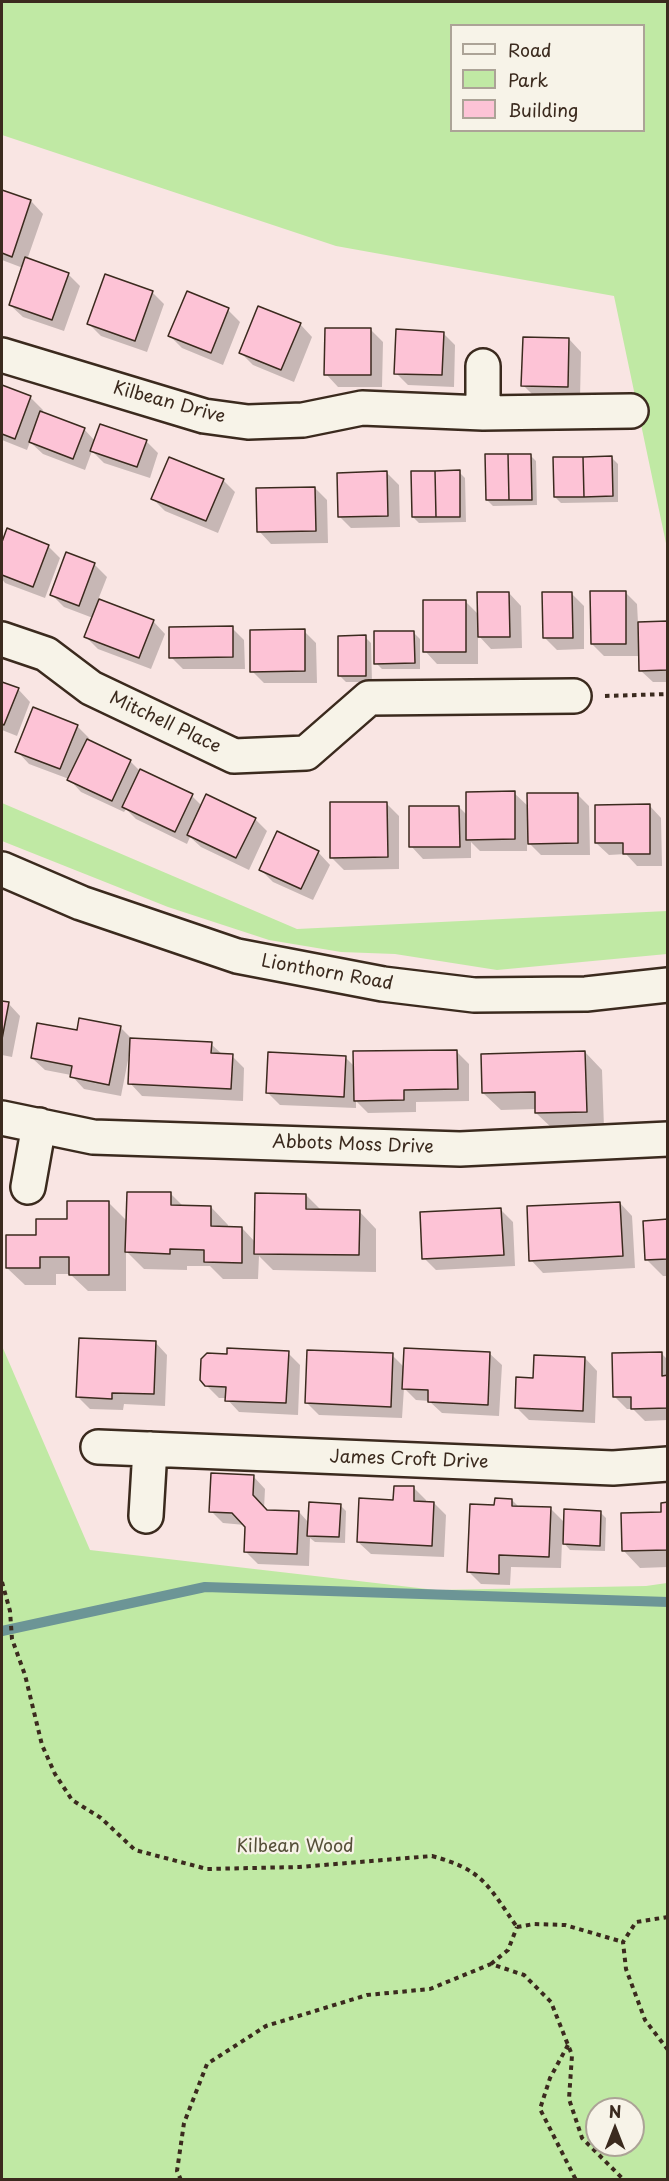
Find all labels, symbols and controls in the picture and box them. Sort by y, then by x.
legend [450,24,645,132]
text: Road [508,36,552,63]
text: Park [508,66,548,93]
text: Building [508,96,578,123]
street label: Kilbean Drive [110,378,228,428]
street label: Mitchell Place [106,688,224,758]
street label: Lionthorn Road [259,951,395,995]
street label: Abbots Moss Drive [272,1131,434,1159]
street label: James Croft Drive [329,1446,489,1474]
park label: Kilbean Wood [236,1836,354,1858]
north arrow [585,2097,645,2157]
text: N [609,2099,621,2123]

